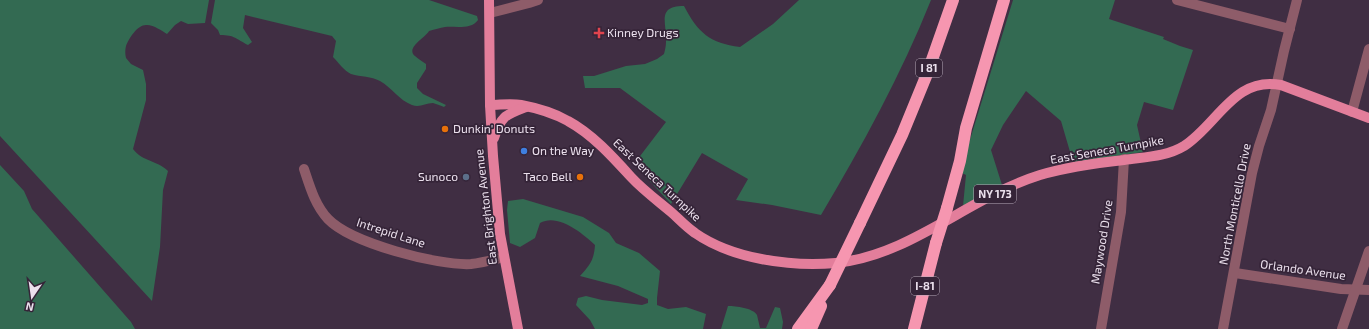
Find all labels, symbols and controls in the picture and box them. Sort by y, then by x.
place label: Kinney Drugs [607,25,679,39]
marker: Kinney Drugs [594,28,604,38]
road number: I 81 [916,59,942,77]
place label: Dunkin' Donuts [453,121,535,135]
marker: Dunkin' Donuts [440,124,450,134]
street label: East Seneca Turnpike [1049,132,1165,166]
street label: East Seneca Turnpike [611,135,704,224]
street label: North Monticello Drive [1215,142,1253,266]
place label: On the Way [532,143,595,157]
marker: On the Way [519,146,529,156]
street label: East Brighton Avenue [471,148,499,266]
place label: Sunoco [418,169,458,183]
place label: Taco Bell [523,169,572,183]
marker: Sunoco [461,172,471,182]
marker: Taco Bell [575,172,585,182]
road number: NY 173 [974,185,1016,203]
street label: Maywood Drive [1087,199,1115,285]
street label: Intrepid Lane [355,214,427,250]
street label: Orlando Avenue [1259,256,1347,282]
north arrow [12,277,52,317]
road number: I-81 [911,277,939,295]
text: N [24,300,35,314]

